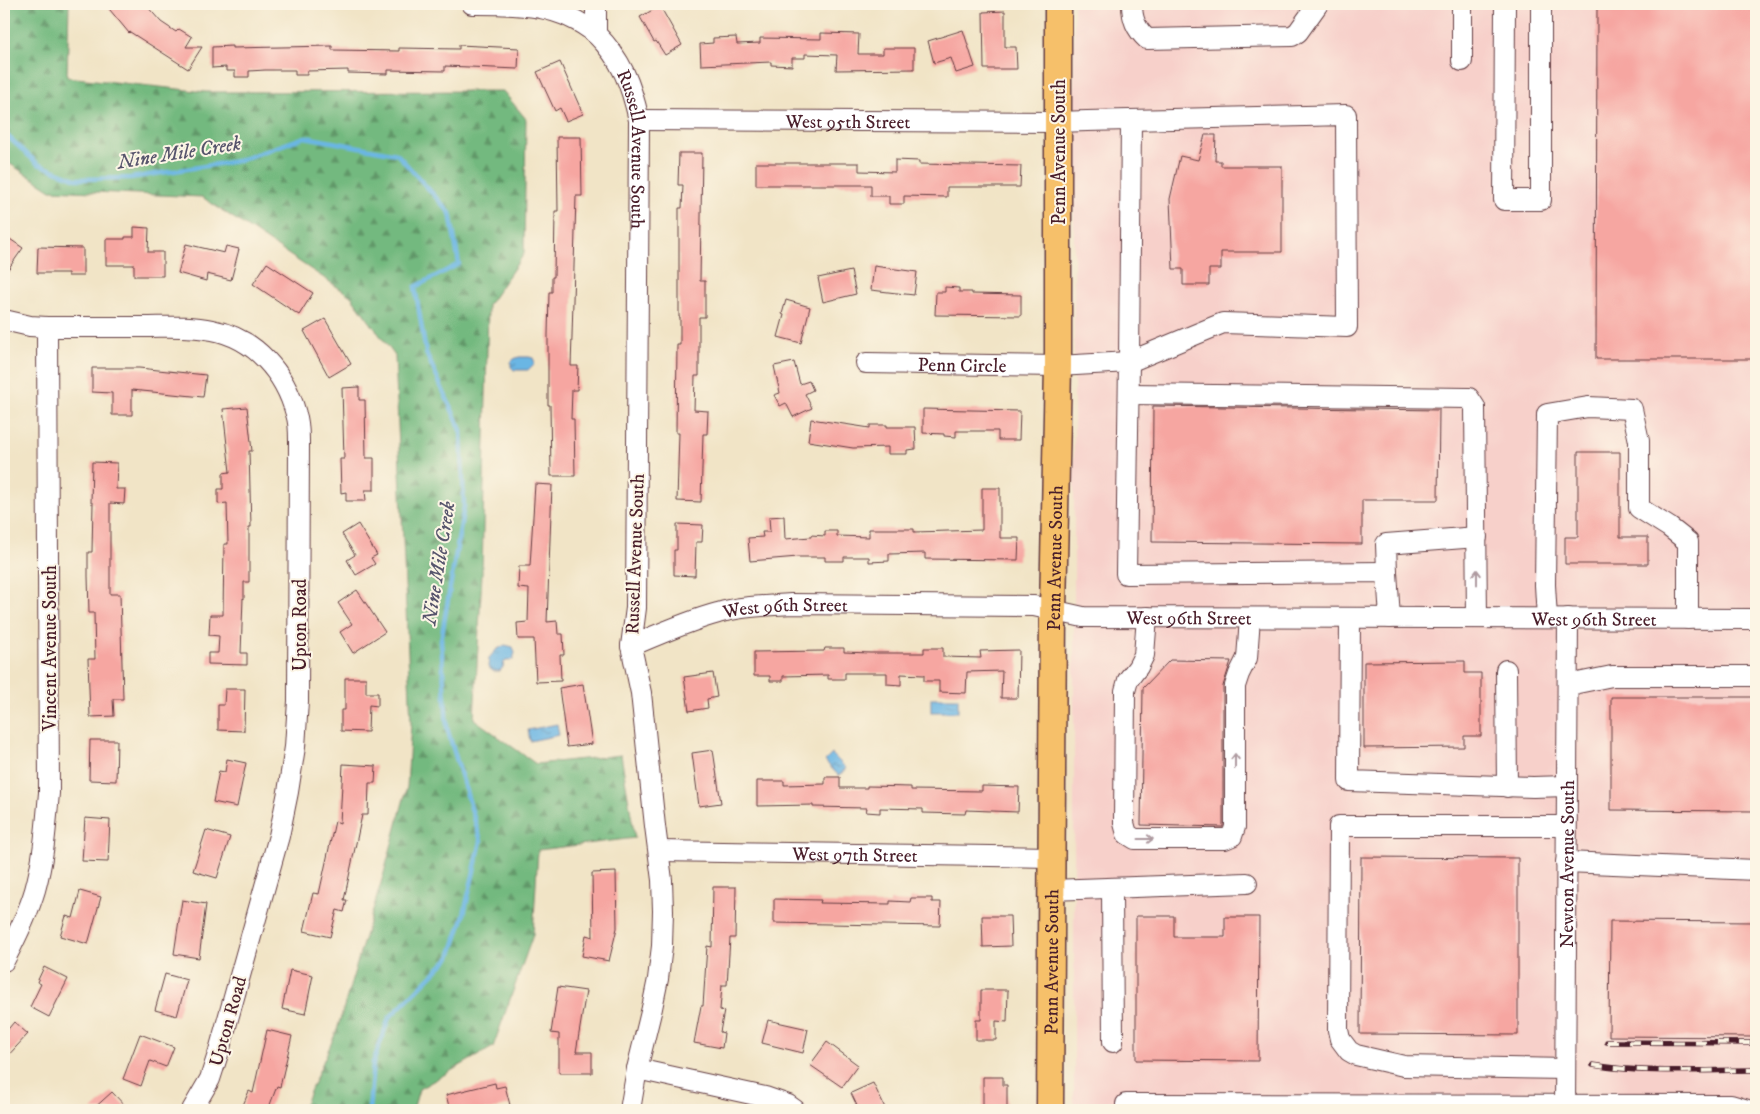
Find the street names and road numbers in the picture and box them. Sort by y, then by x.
street label: Russell Avenue South [611,66,649,229]
street label: Penn Avenue South [1048,79,1071,225]
street label: West 95th Street [784,111,911,134]
street label: Penn Circle [917,354,1007,378]
street label: Russell Avenue South [621,473,650,635]
street label: Penn Avenue South [1043,485,1069,631]
street label: Vincent Avenue South [39,565,62,732]
street label: Upton Road [289,578,312,671]
street label: West 96th Street [720,594,848,624]
street label: West 96th Street [1125,607,1252,631]
street label: West 96th Street [1530,608,1657,632]
street label: Newton Avenue South [1556,780,1580,948]
street label: West 97th Street [791,843,918,868]
street label: Penn Avenue South [1040,889,1064,1035]
street label: Upton Road [205,973,252,1069]

